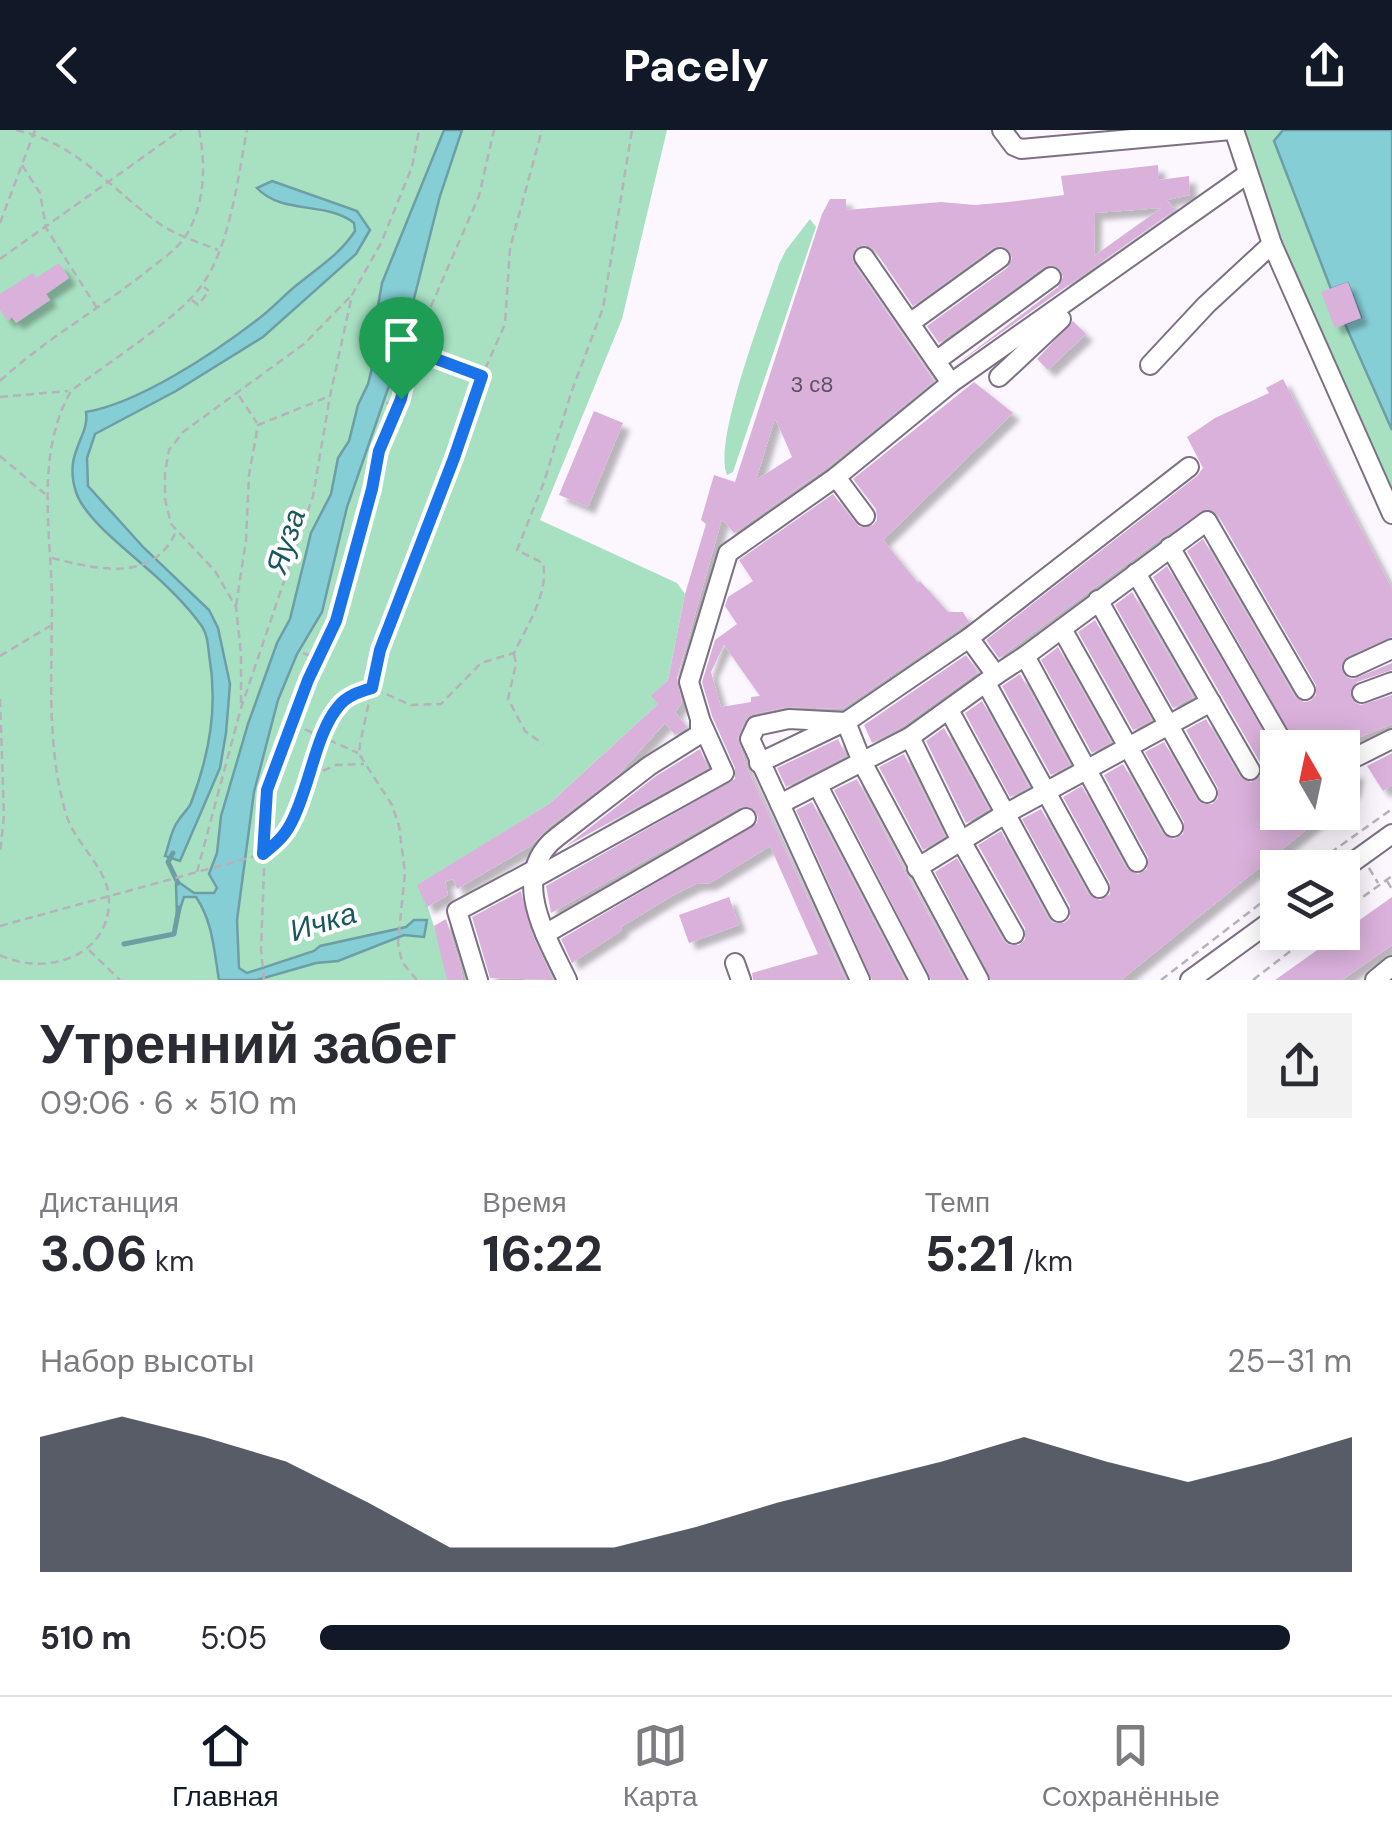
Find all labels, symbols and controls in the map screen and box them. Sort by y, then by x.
text: Pacely [623,36,769,95]
icon: back [40,38,95,93]
icon: share [1297,38,1352,93]
pin [359,297,444,400]
icon: arrive [374,312,429,367]
house number: 3 с8 [790,370,834,399]
water label: Яуза [256,504,314,580]
north arrow [1260,730,1360,830]
map controls [1260,730,1360,950]
button: layers [1260,850,1360,950]
water label: Ичка [285,893,361,950]
text: Утренний забег [40,1008,457,1080]
button: share [1247,1013,1352,1118]
text: 09:06 · 6 × 510 m [40,1082,297,1124]
text: Дистанция [40,1184,179,1221]
text: Время [482,1184,567,1221]
text: Темп [925,1184,990,1221]
text: 3.06 [40,1221,148,1287]
text: 16:22 [482,1221,603,1287]
text: 5:21 [925,1221,1016,1287]
text: km [148,1243,194,1280]
text: /km [1016,1243,1073,1280]
text: Набор высоты [40,1340,254,1382]
text: 25–31 m [1227,1340,1352,1382]
text: 510 m [40,1617,132,1659]
text: 5:05 [200,1617,267,1659]
tab: Главная [172,1718,279,1815]
tab: Карта [623,1718,698,1815]
tab: Сохранённые [1042,1718,1220,1815]

